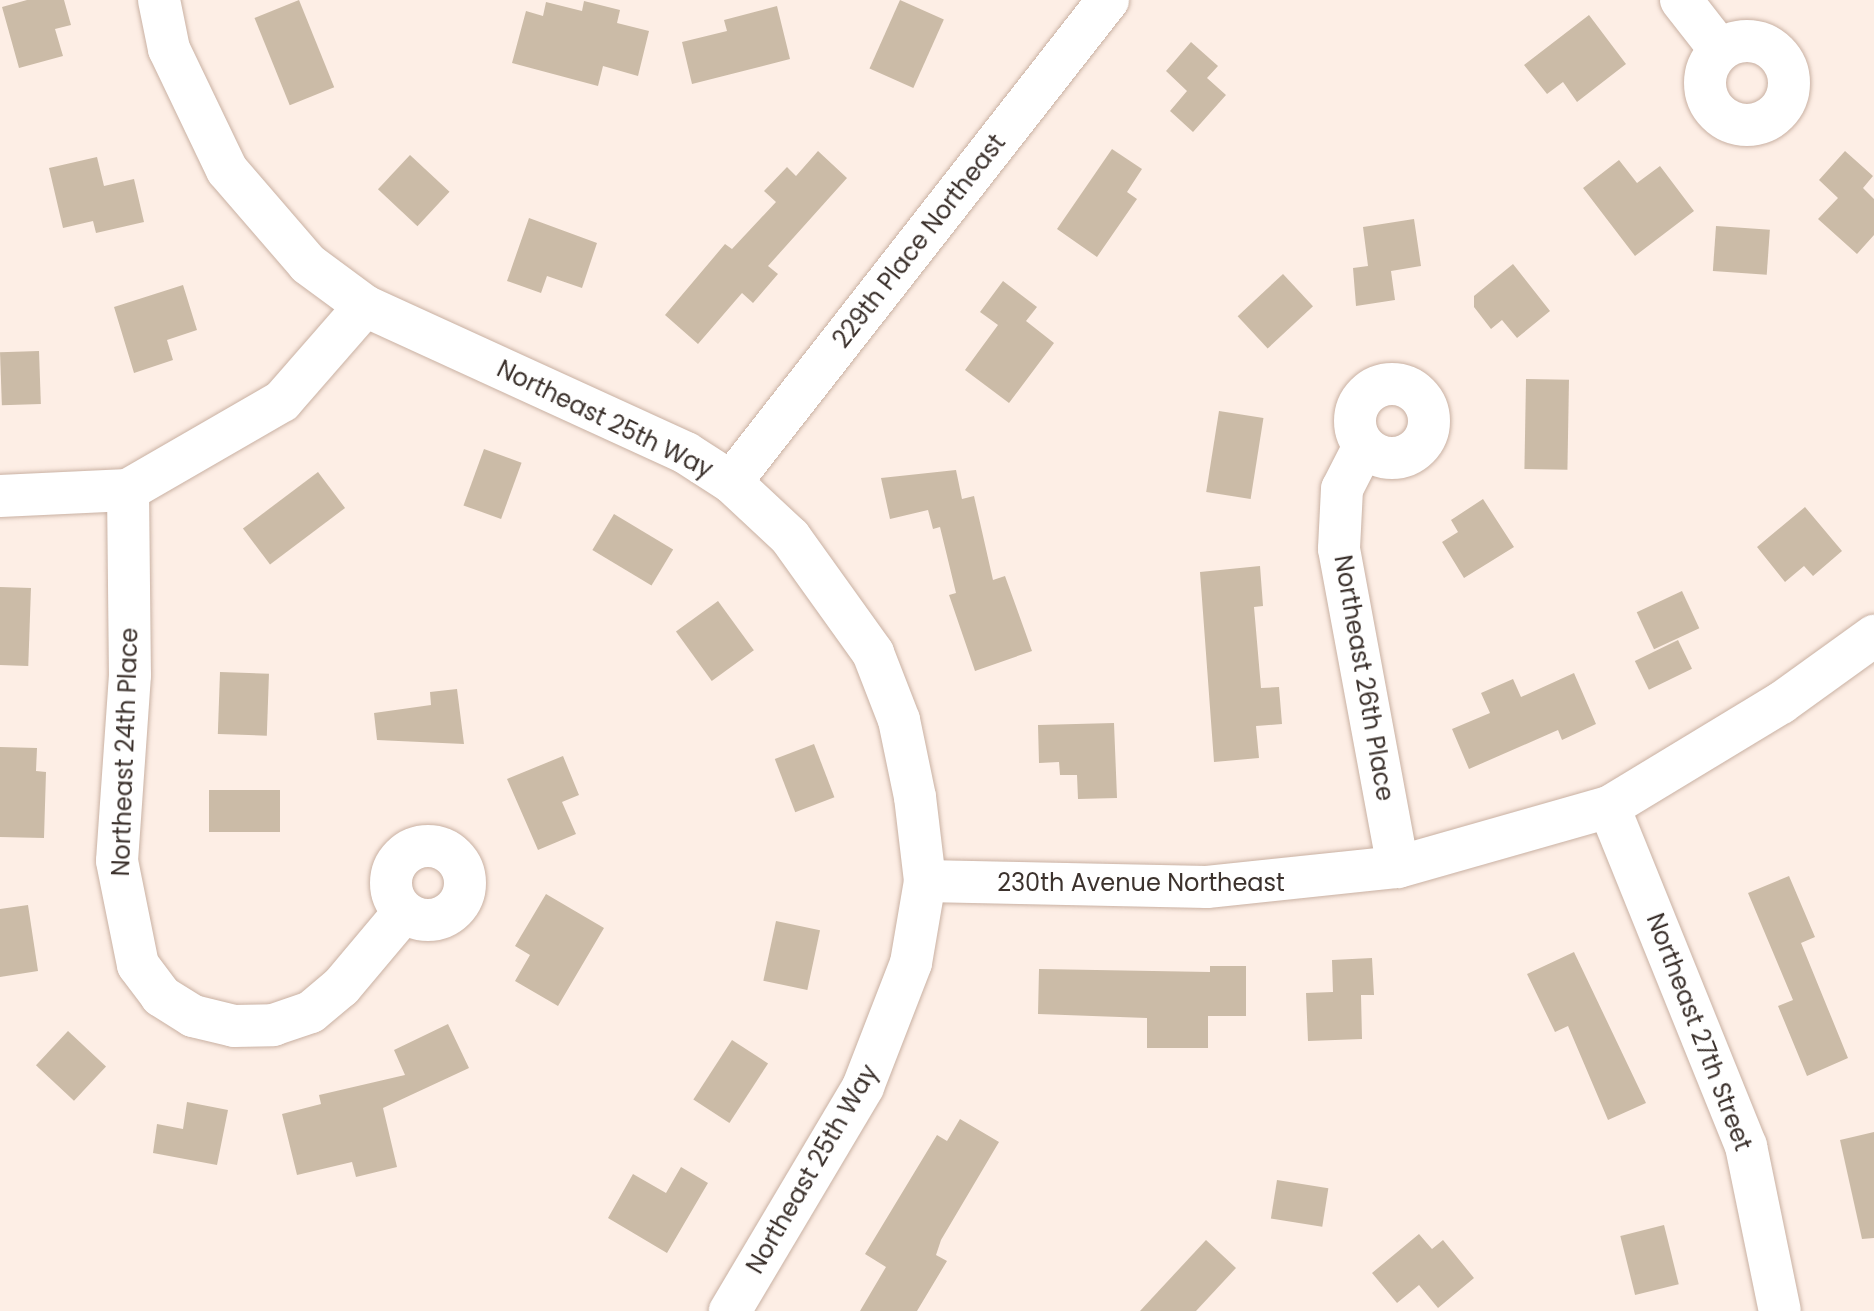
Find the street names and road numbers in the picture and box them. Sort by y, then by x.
street label: 229th Place Northeast [827,129,1011,353]
street label: Northeast 25th Way [492,354,718,484]
street label: Northeast 26th Place [1328,553,1400,803]
street label: Northeast 24th Place [106,627,144,877]
street label: 230th Avenue Northeast [997,869,1285,897]
street label: Northeast 27th Street [1640,909,1758,1155]
street label: Northeast 25th Way [740,1059,884,1279]

